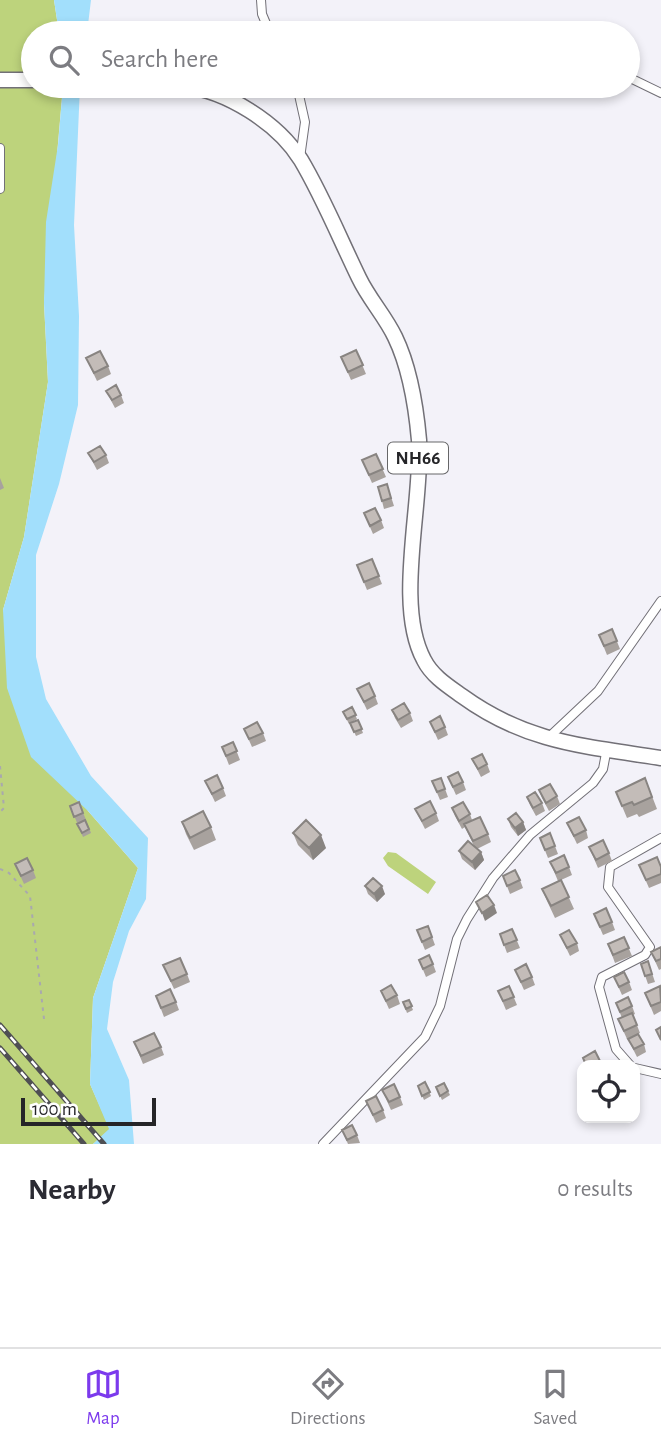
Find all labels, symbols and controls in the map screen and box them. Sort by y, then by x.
search box [21,21,640,98]
icon: search [45,41,83,79]
text: Search here [101,46,219,72]
road number: NH66 [388,442,448,474]
map controls [577,1060,640,1123]
button: locate [577,1060,640,1123]
scale bar [21,1095,156,1127]
text: 100 m [32,1100,77,1119]
text: Nearby [28,1175,116,1205]
text: 0 results [557,1178,633,1201]
tab: Map [84,1365,122,1430]
tab: Directions [290,1365,366,1430]
tab: Saved [534,1365,577,1430]

